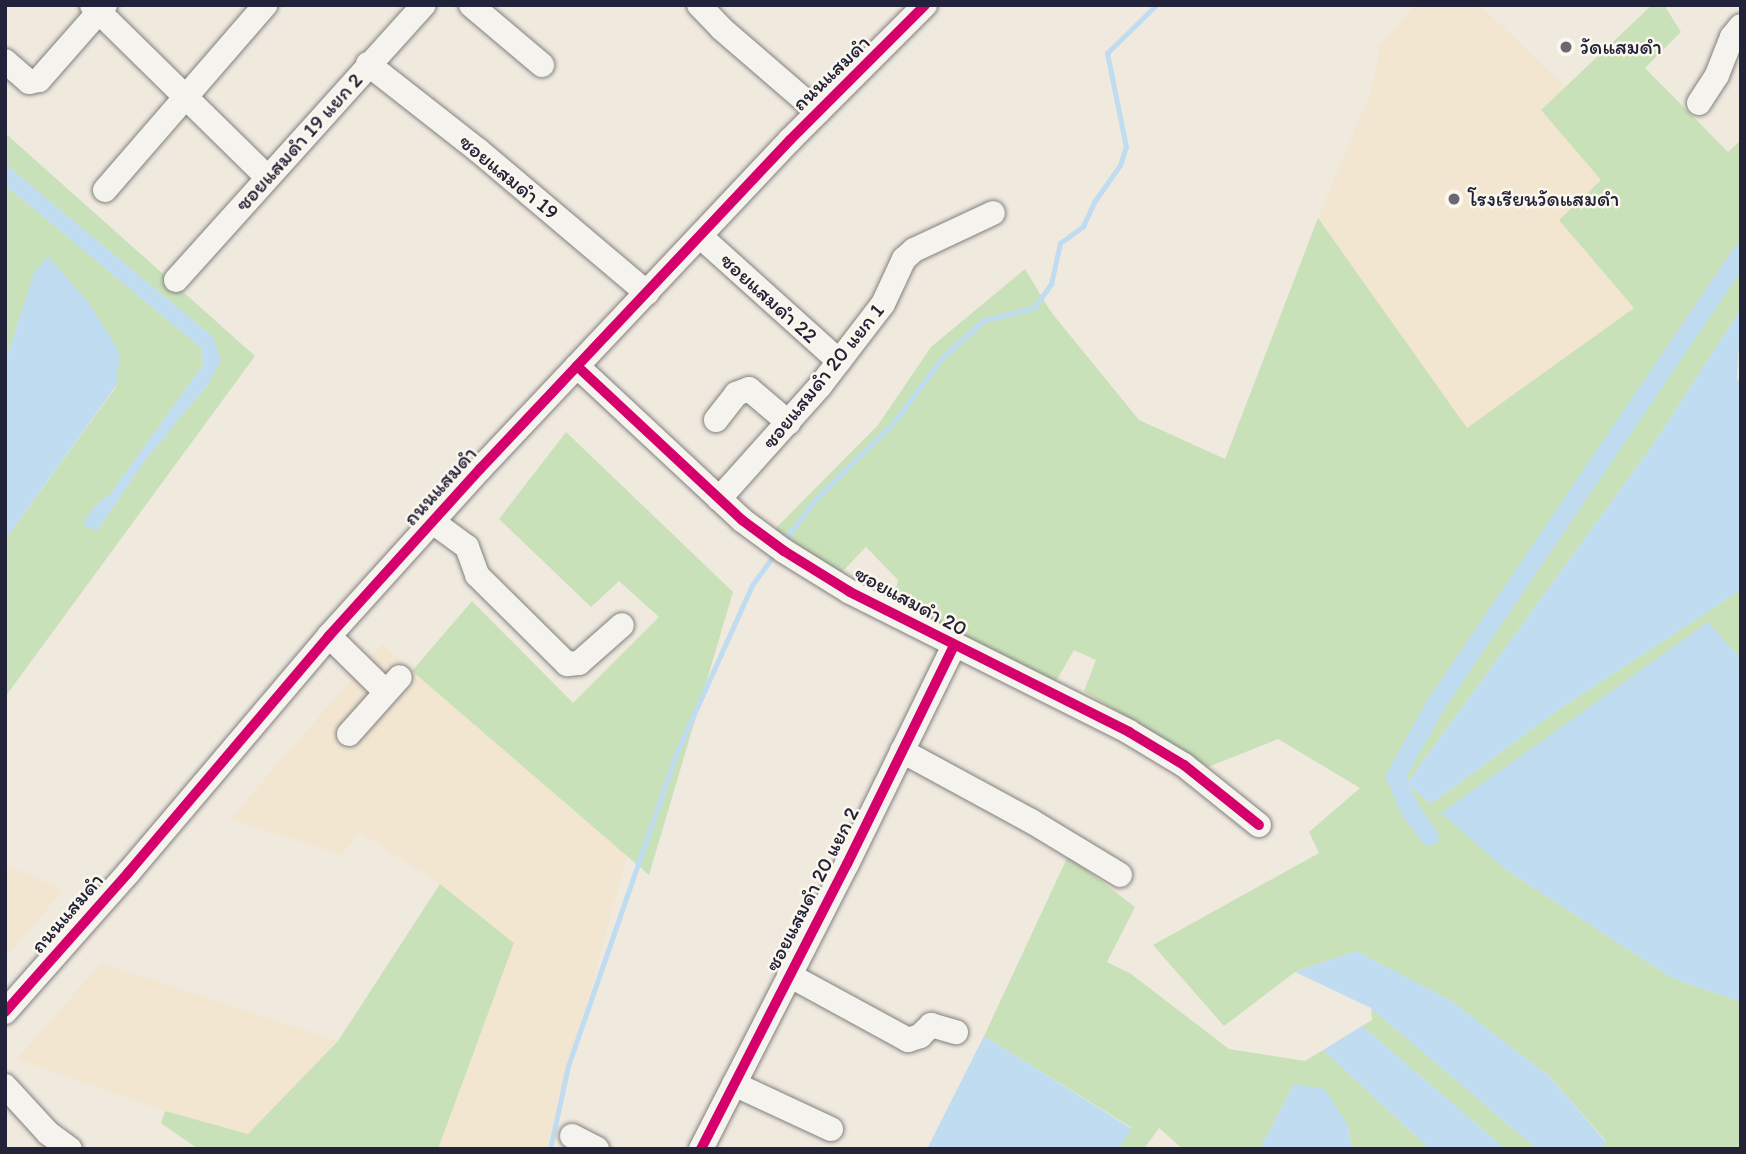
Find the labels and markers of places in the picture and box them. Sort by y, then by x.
place label: วัดแสมดำ [1580,34,1662,60]
marker: วัดแสมดำ [1558,39,1574,55]
place label: โรงเรียนวัดแสมดำ [1468,186,1619,212]
marker: โรงเรียนวัดแสมดำ [1446,191,1462,207]

